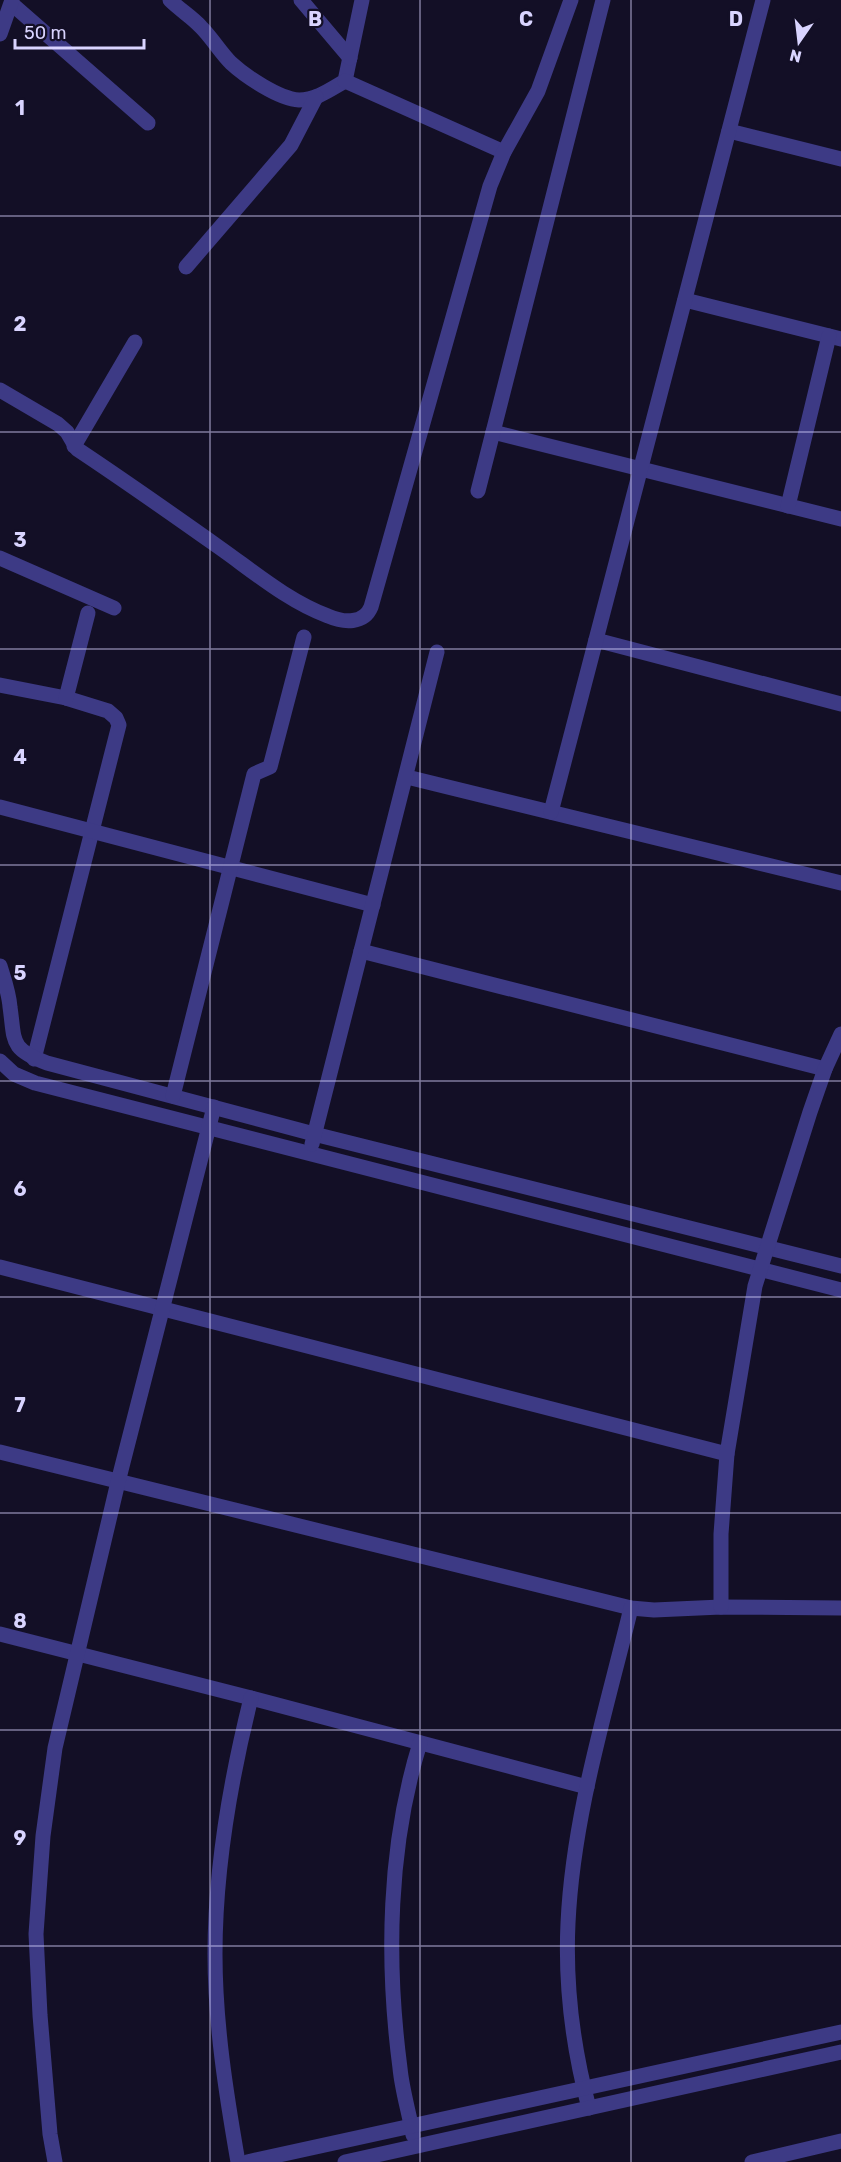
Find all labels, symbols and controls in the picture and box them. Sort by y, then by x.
text: B [308,7,322,31]
text: C [519,7,533,31]
text: D [729,7,743,31]
scale bar [15,12,144,50]
north arrow [769,12,829,72]
text: 50 m [24,22,67,44]
text: N [788,45,803,67]
text: 1 [15,96,25,120]
text: 2 [14,312,27,336]
text: 3 [13,528,27,552]
text: 4 [13,745,27,769]
text: 5 [14,961,27,985]
text: 6 [13,1177,27,1201]
text: 7 [14,1393,26,1417]
text: 8 [13,1609,27,1633]
text: 9 [14,1826,27,1850]

